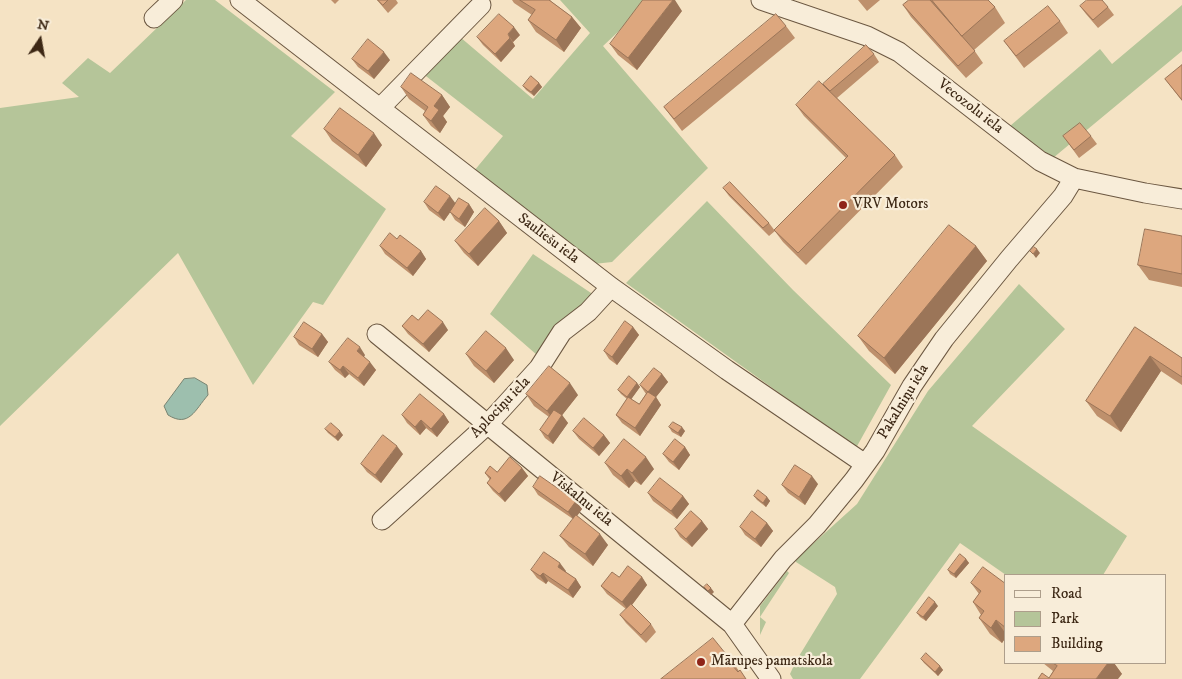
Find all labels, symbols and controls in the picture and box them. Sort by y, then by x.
north arrow [15,15,65,65]
text: N [36,15,51,35]
street label: Vecozolu iela [934,76,1006,138]
place label: VRV Motors [853,196,928,214]
marker: VRV Motors [837,199,849,211]
street label: Sauliešu iela [514,210,582,268]
street label: Pakalniņu iela [875,361,933,443]
street label: Aplociņu iela [467,374,535,442]
street label: Viskalnu iela [546,469,616,531]
legend [1004,574,1167,664]
text: Road [1051,584,1082,603]
text: Park [1051,609,1079,628]
text: Building [1051,634,1103,653]
place label: Mārupes pamatskola [711,653,833,671]
marker: Mārupes pamatskola [695,656,707,668]

